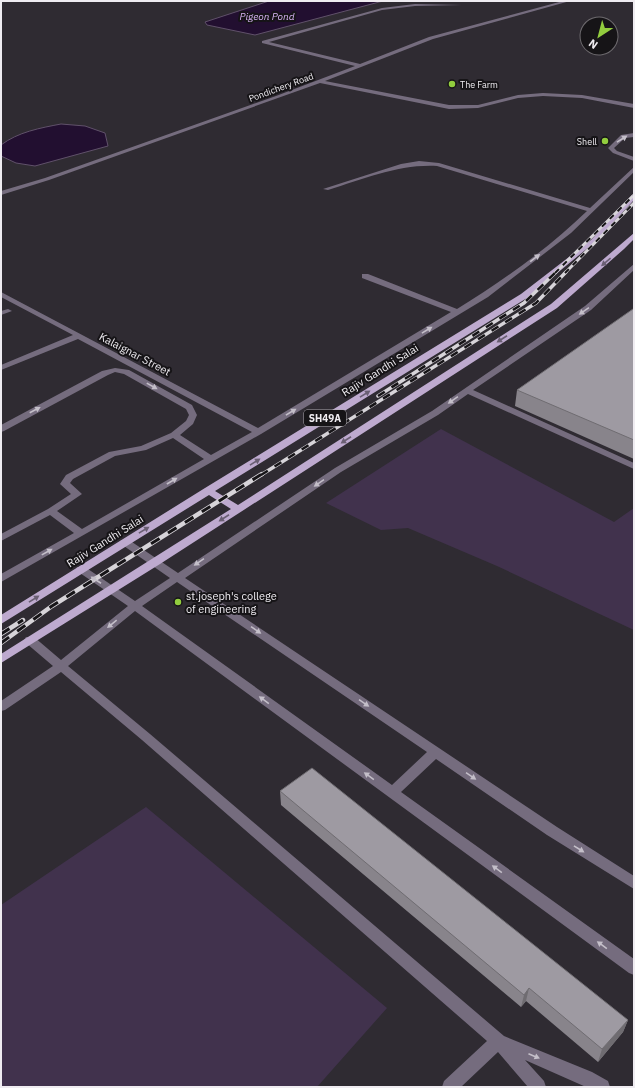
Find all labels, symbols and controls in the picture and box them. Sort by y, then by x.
water label: Pigeon Pond [240,10,295,23]
north arrow [579,16,619,56]
text: N [586,36,600,52]
street label: Pondichery Road [247,70,315,104]
marker: The Farm [447,79,457,89]
place label: The Farm [460,79,498,90]
one-way arrow [616,135,628,142]
place label: Shell [577,136,598,147]
marker: Shell [600,136,610,146]
one-way arrow [529,254,540,262]
one-way arrow [601,257,611,266]
one-way arrow [578,307,589,315]
one-way arrow [421,327,433,334]
street label: Kalaignar Street [97,329,173,379]
one-way arrow [497,335,507,343]
street label: Rajiv Gandhi Salai [339,341,421,399]
one-way arrow [146,383,158,390]
one-way arrow [359,390,371,397]
one-way arrow [448,396,459,404]
one-way arrow [30,407,41,413]
one-way arrow [286,408,296,416]
road number: SH49A [304,410,346,426]
one-way arrow [341,436,351,444]
one-way arrow [250,458,260,466]
one-way arrow [166,478,178,484]
one-way arrow [313,479,325,486]
street label: Rajiv Gandhi Salai [64,512,146,570]
one-way arrow [219,514,230,521]
one-way arrow [138,526,150,533]
one-way arrow [41,549,53,555]
one-way arrow [194,558,204,566]
one-way arrow [90,576,102,583]
place label: st.joseph's college of engineering [186,589,277,616]
one-way arrow [28,596,40,603]
marker: st.joseph's college of engineering [173,597,183,607]
one-way arrow [107,619,118,628]
one-way arrow [251,626,262,634]
one-way arrow [258,696,269,704]
one-way arrow [359,699,369,707]
one-way arrow [364,772,374,780]
one-way arrow [466,772,476,780]
one-way arrow [573,845,585,852]
one-way arrow [492,865,502,873]
one-way arrow [597,941,608,949]
one-way arrow [528,1053,539,1059]

